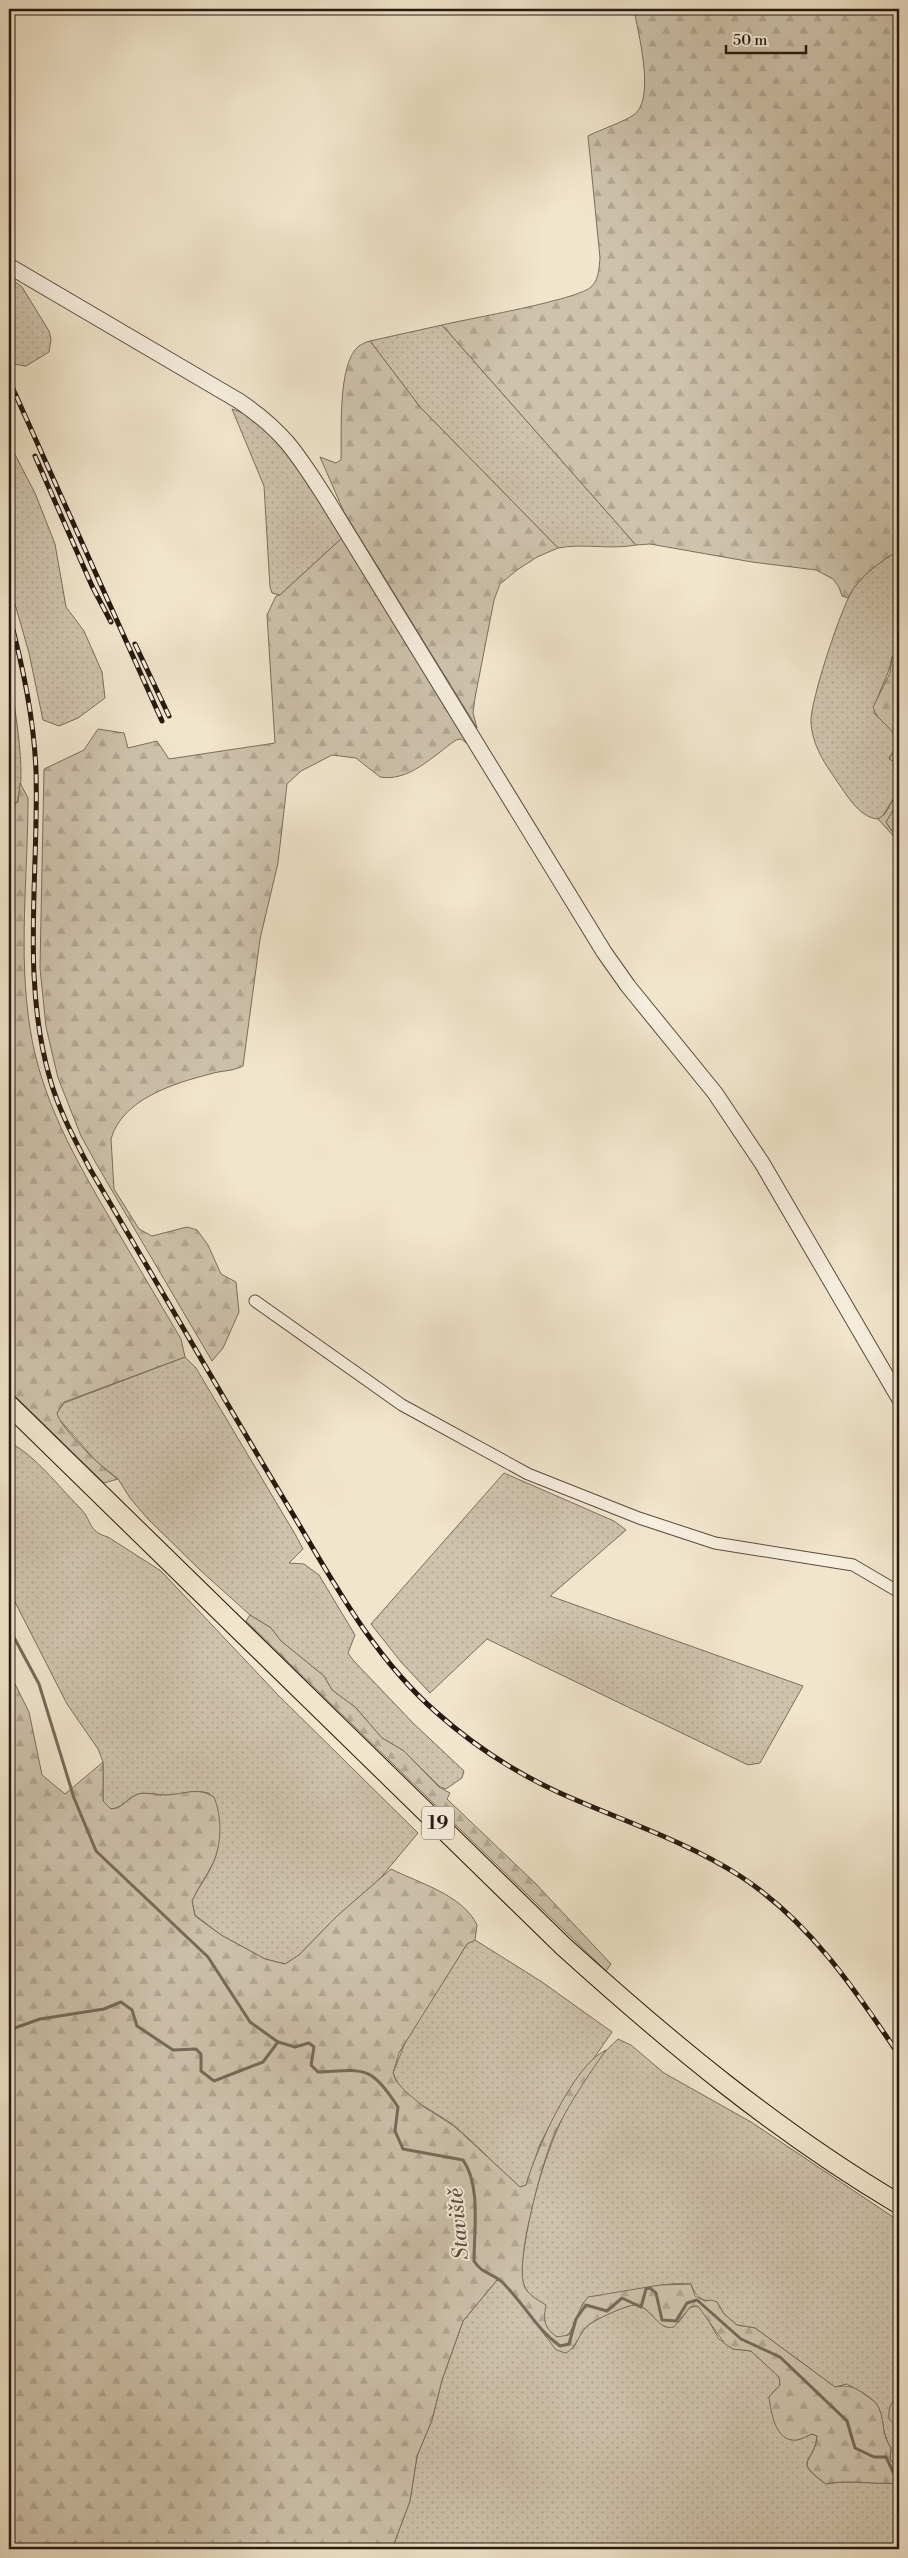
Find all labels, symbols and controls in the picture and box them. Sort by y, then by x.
scale bar [726,22,806,54]
text: 50 m [733,31,767,50]
road number: 19 [422,1806,454,1840]
water label: Staviště [443,2186,475,2261]

